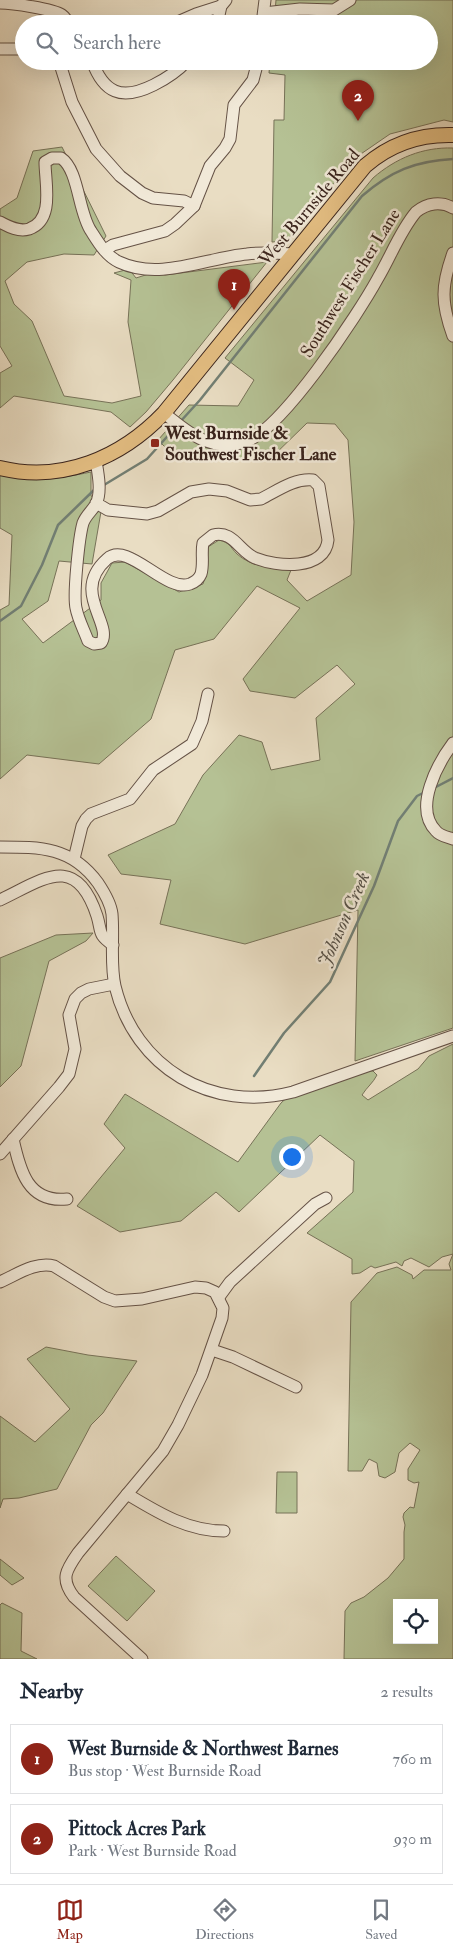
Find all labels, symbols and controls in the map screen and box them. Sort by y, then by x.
search box [15,15,438,70]
icon: search [33,29,61,57]
text: Search here [73,31,161,55]
pin: 2 [342,80,374,121]
street label: West Burnside Road [253,144,365,271]
street label: Southwest Fischer Lane [295,204,406,362]
pin: 1 [218,269,250,310]
place label: West Burnside & Southwest Fischer Lane [164,422,337,466]
marker: West Burnside & Southwest Fischer Lane [149,437,161,449]
water label: Johnson Creek [312,868,376,971]
your location [279,1144,305,1170]
map controls [393,1599,438,1644]
button: locate [393,1599,438,1644]
text: Nearby [20,1678,83,1705]
text: 2 results [380,1682,433,1702]
text: West Burnside & Northwest Barnes [68,1737,339,1761]
text: 1 [34,1749,40,1769]
text: 760 m [393,1749,432,1769]
text: Bus stop · West Burnside Road [68,1761,261,1781]
text: Pittock Acres Park [68,1817,206,1841]
text: 2 [33,1829,41,1849]
text: 930 m [394,1829,432,1849]
text: Park · West Burnside Road [68,1841,237,1861]
tab: Map [56,1896,84,1943]
tab: Directions [195,1896,254,1943]
tab: Saved [365,1896,397,1943]

